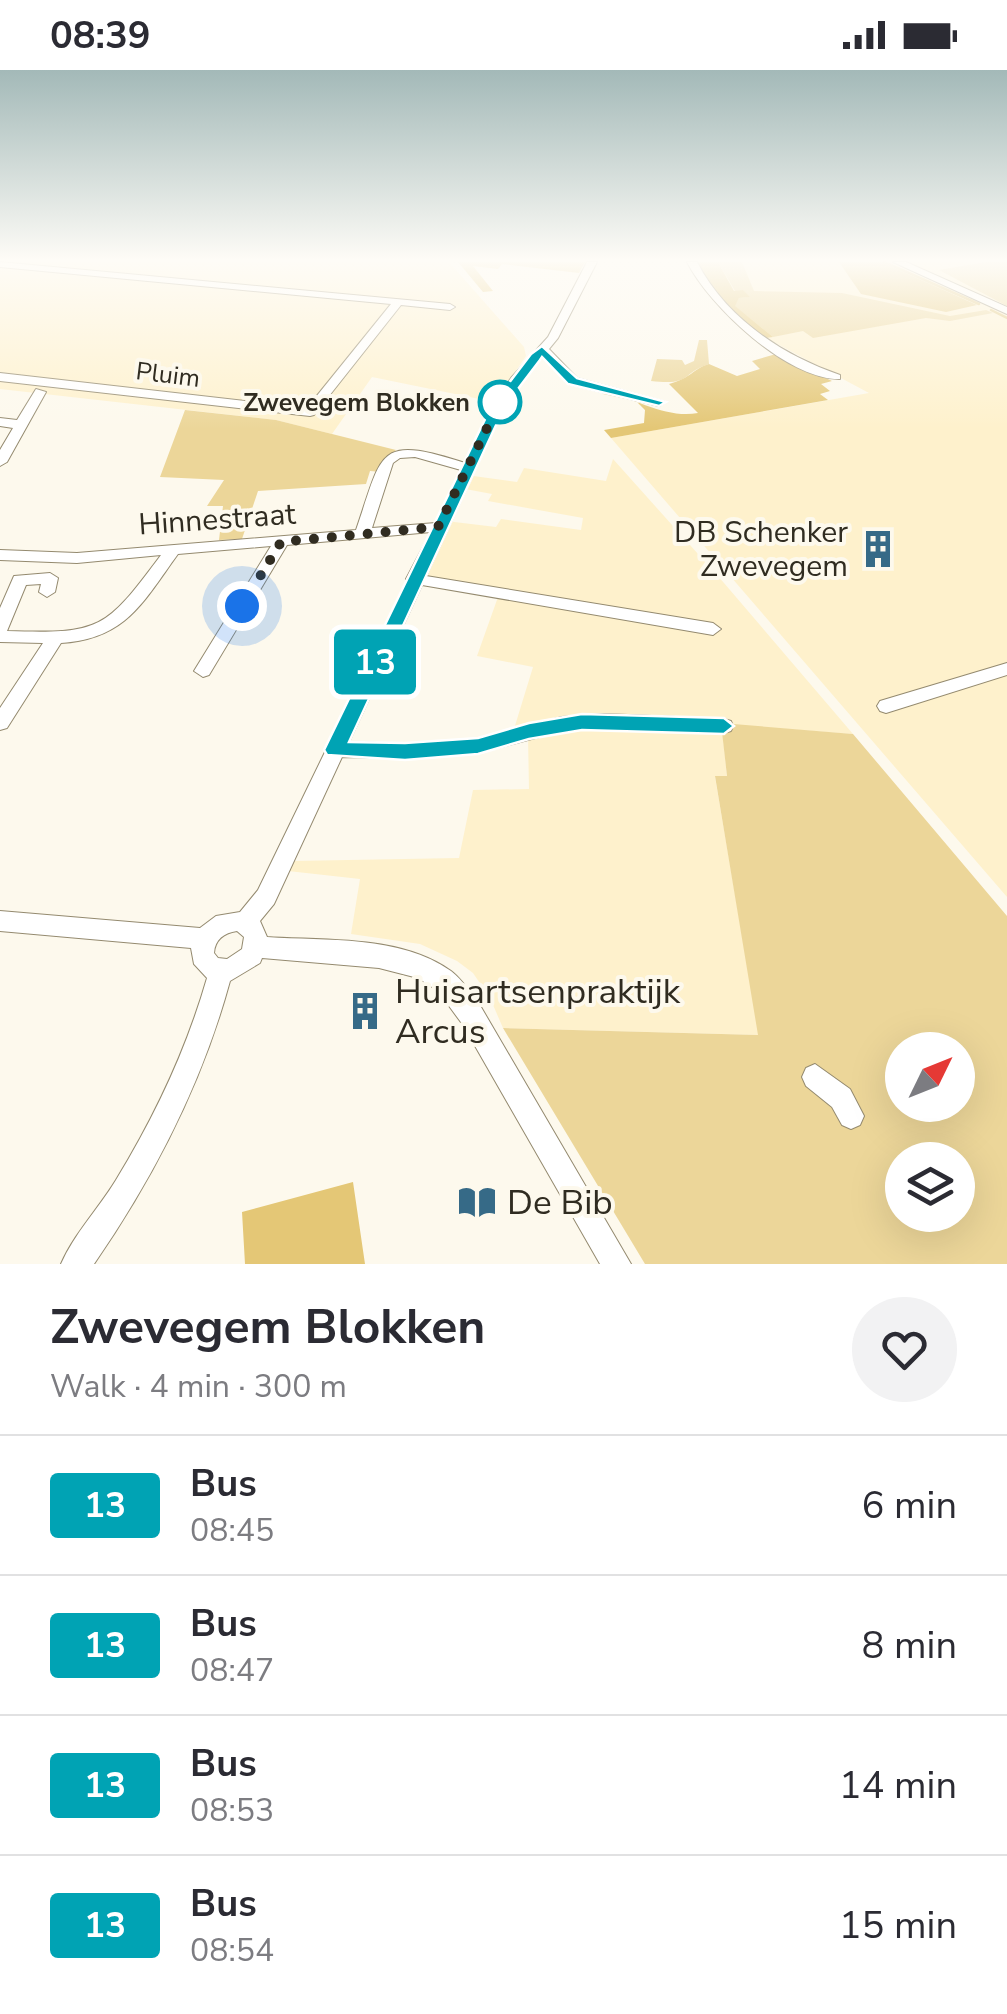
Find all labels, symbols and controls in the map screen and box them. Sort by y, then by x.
text: 08:39 [50,10,151,61]
street label: Pluim [134,354,202,396]
marker: Zwevegem Blokken [479,381,521,423]
place label: Zwevegem Blokken [243,386,470,420]
street label: Hinnestraat [137,494,298,545]
place label: DB Schenker Zwevegem [674,512,848,587]
building icon: DB Schenker Zwevegem [857,528,899,570]
your location [217,581,267,631]
line badge: 13 [330,630,420,694]
text: 13 [354,639,396,686]
place label: Huisartsenpraktijk Arcus [395,968,681,1055]
building icon: Huisartsenpraktijk Arcus [344,990,386,1032]
north arrow [885,1032,975,1122]
map controls [885,1032,975,1232]
button: layers [885,1142,975,1232]
place label: De Bib [507,1179,613,1226]
library icon: De Bib [456,1181,498,1223]
text: Zwevegem Blokken [50,1294,485,1360]
button: heart [852,1297,957,1402]
text: Walk · 4 min · 300 m [50,1365,347,1408]
text: Bus [190,1458,257,1509]
text: 6 min [862,1480,957,1531]
text: 13 [84,1482,126,1529]
text: 08:45 [190,1509,274,1552]
text: Bus [190,1598,257,1649]
text: 8 min [862,1620,957,1671]
text: 13 [84,1622,126,1669]
text: 08:47 [190,1649,274,1692]
text: Bus [190,1738,257,1789]
text: 14 min [839,1760,957,1811]
text: 13 [84,1762,126,1809]
text: 08:53 [190,1789,274,1832]
text: Bus [190,1878,257,1929]
text: 15 min [839,1900,957,1951]
text: 13 [84,1902,126,1949]
text: 08:54 [190,1929,274,1972]

